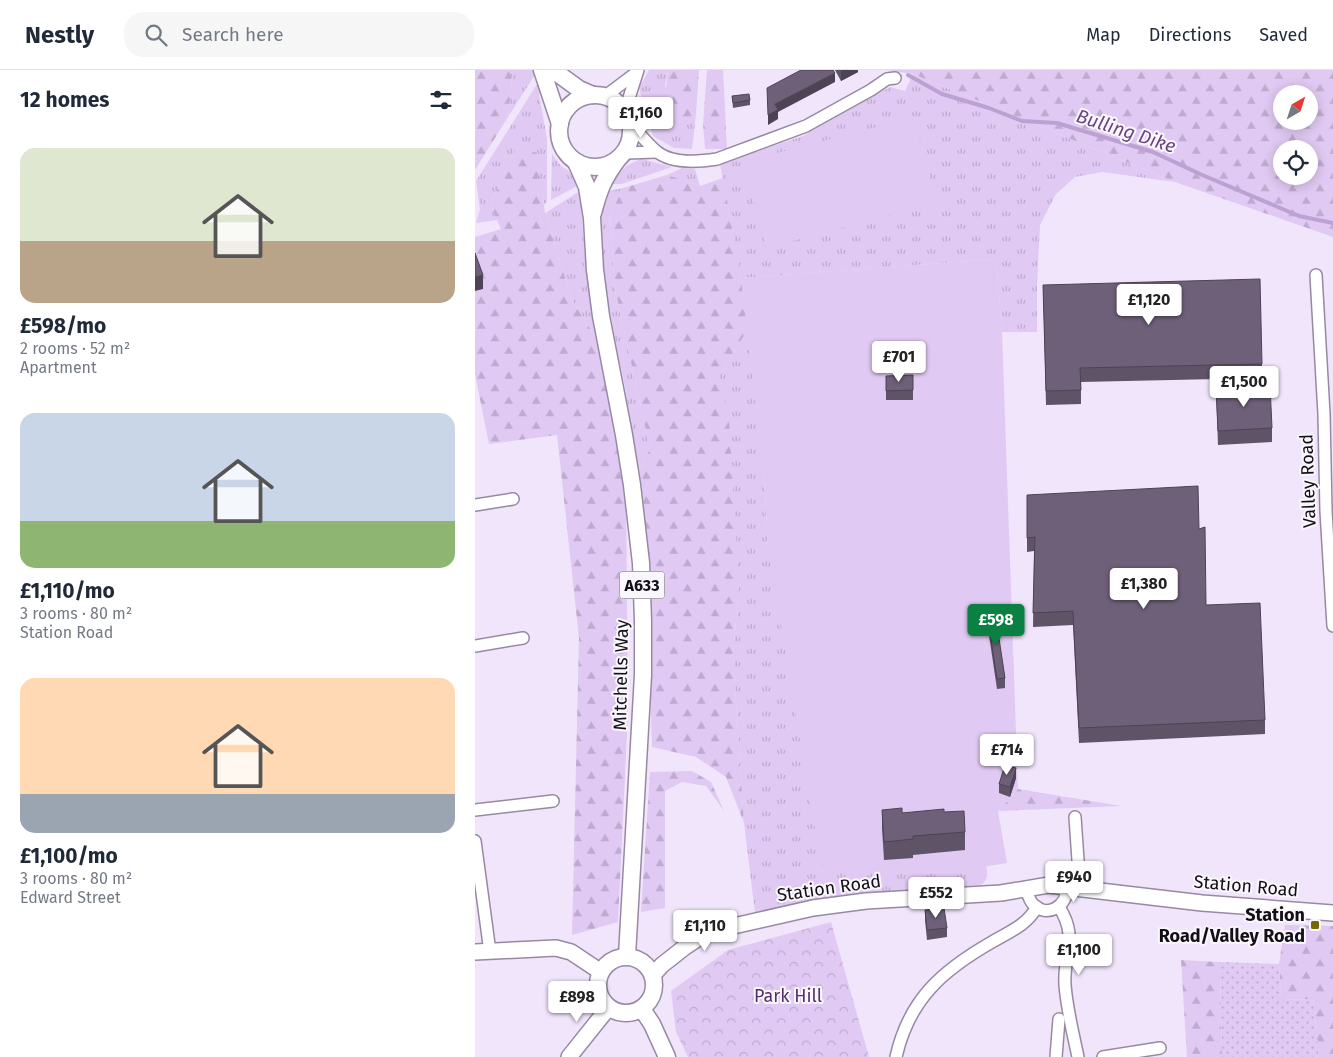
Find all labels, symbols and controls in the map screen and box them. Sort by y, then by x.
search box [124,12,474,57]
text: Nestly [25,21,94,49]
icon: search [142,21,170,49]
text: Search here [182,23,284,46]
text: Map [1086,24,1121,46]
text: Directions [1149,24,1231,46]
text: Saved [1259,24,1308,46]
north arrow [1273,85,1317,130]
map controls [1273,85,1318,185]
icon: filters [427,86,455,114]
text: 12 homes [20,87,109,113]
pin: £1,160 [600,97,682,139]
text: £1,160 [619,103,663,122]
water label: Bulling Dike [1073,104,1179,158]
button: locate [1273,140,1318,185]
icon: home [193,181,283,271]
pin: £1,120 [1108,284,1190,326]
text: £1,120 [1128,290,1170,309]
text: £598/mo [20,313,106,339]
text: 2 rooms · 52 m² [20,339,130,358]
pin: £701 [869,340,929,383]
text: £701 [883,347,915,366]
text: Apartment [20,358,97,377]
pin: £1,500 [1203,366,1285,408]
text: £1,500 [1221,372,1267,391]
street label: Valley Road [1295,434,1321,528]
icon: home [193,446,283,536]
pin: £1,380 [1103,568,1185,610]
road number: A633 [619,572,665,598]
text: £1,380 [1121,574,1167,593]
text: £1,110/mo [20,578,115,604]
text: 3 rooms · 80 m² [20,604,132,623]
pin: £598 [966,604,1026,646]
text: £598 [979,610,1013,629]
street label: Mitchells Way [609,619,633,731]
text: Station Road [20,623,113,642]
icon: home [193,711,283,801]
pin: £714 [977,734,1037,776]
text: £714 [991,740,1023,759]
text: £1,100/mo [20,843,118,869]
pin: £940 [1044,860,1104,903]
text: £940 [1056,867,1092,886]
text: 3 rooms · 80 m² [20,869,132,888]
street label: Station Road [776,870,882,906]
street label: Station Road [1193,870,1299,902]
pin: £552 [906,876,966,919]
text: £552 [919,883,953,902]
text: Edward Street [20,888,121,907]
place label: Station Road/Valley Road [1159,904,1305,947]
pin: £1,110 [664,910,746,952]
text: £1,110 [684,916,726,935]
marker: Station Road/Valley Road [1309,919,1321,931]
pin: £1,100 [1038,934,1120,976]
text: £1,100 [1057,940,1101,959]
pin: £898 [547,980,607,1023]
park label: Park Hill [754,985,822,1007]
text: £898 [559,987,595,1006]

